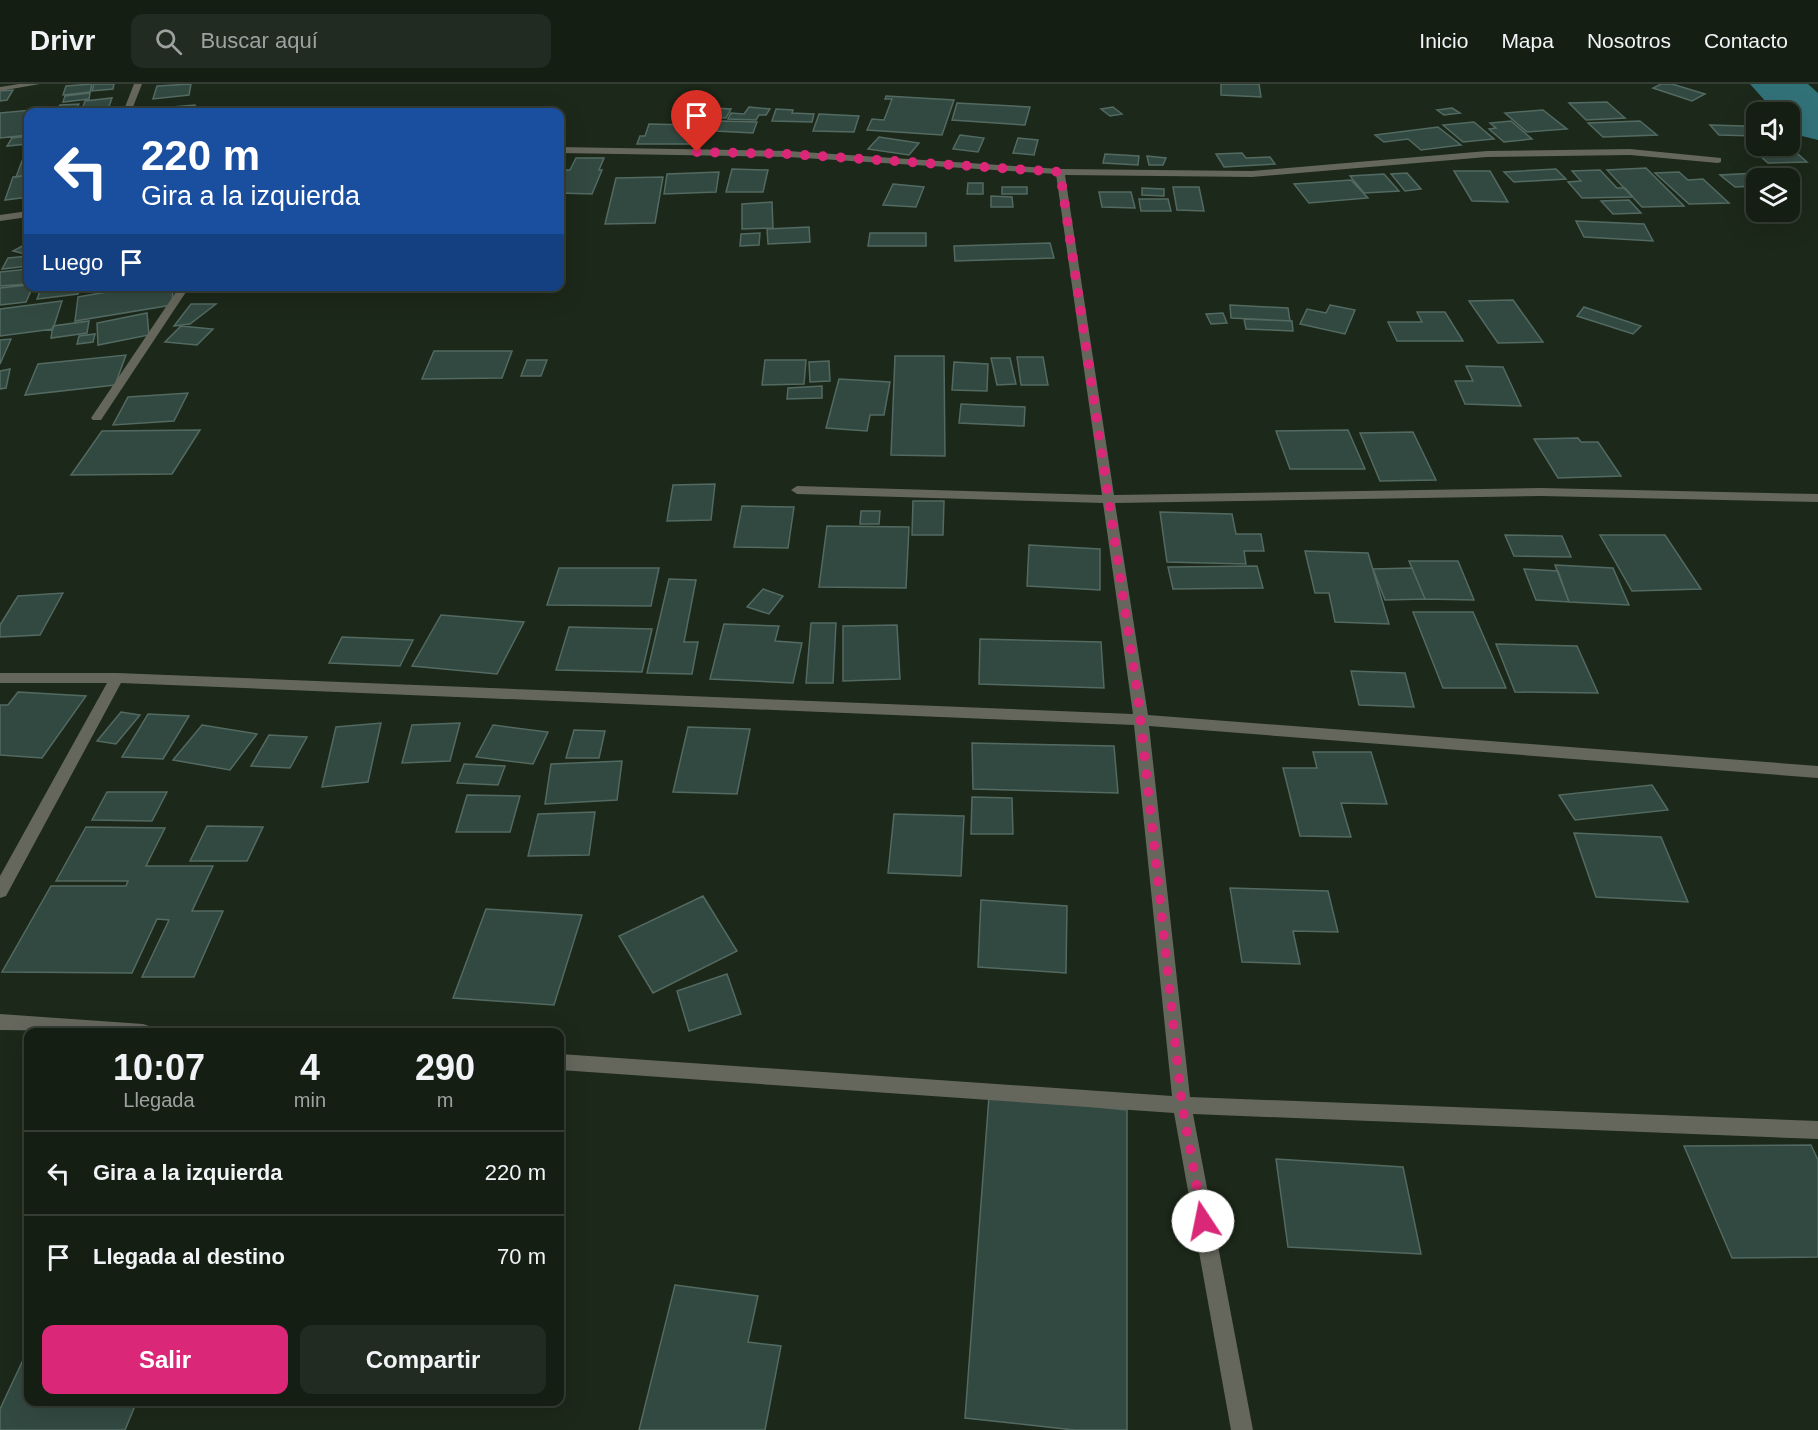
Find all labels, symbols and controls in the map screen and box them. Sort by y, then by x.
search box [131,14,551,68]
text: Drivr [30,25,95,56]
icon: search [152,25,185,58]
text: Buscar aquí [200,28,318,53]
text: Inicio [1419,29,1468,52]
text: Mapa [1501,29,1554,52]
text: Nosotros [1587,29,1671,52]
text: Contacto [1704,29,1788,52]
pin [671,90,722,152]
icon: arrive [680,99,713,132]
map controls [1746,102,1800,222]
button: sound [1746,102,1800,156]
icon: left [42,132,120,210]
text: 220 m [141,132,260,179]
button: layers [1746,168,1800,222]
text: Gira a la izquierda [141,181,360,211]
icon: arrive [115,246,148,279]
text: Luego [42,250,103,275]
text: 10:07 [113,1047,205,1088]
text: 4 [300,1047,320,1088]
text: 290 [415,1047,475,1088]
text: Llegada [123,1089,195,1111]
text: min [294,1089,326,1111]
text: m [437,1089,453,1111]
icon: left [42,1157,75,1190]
text: Gira a la izquierda [93,1160,283,1185]
text: 220 m [485,1160,546,1185]
position arrow [1171,1189,1235,1253]
icon: arrive [42,1241,75,1274]
text: Llegada al destino [93,1244,285,1269]
text: 70 m [497,1244,546,1269]
button: Salir [42,1325,288,1394]
button: Compartir [300,1325,546,1394]

